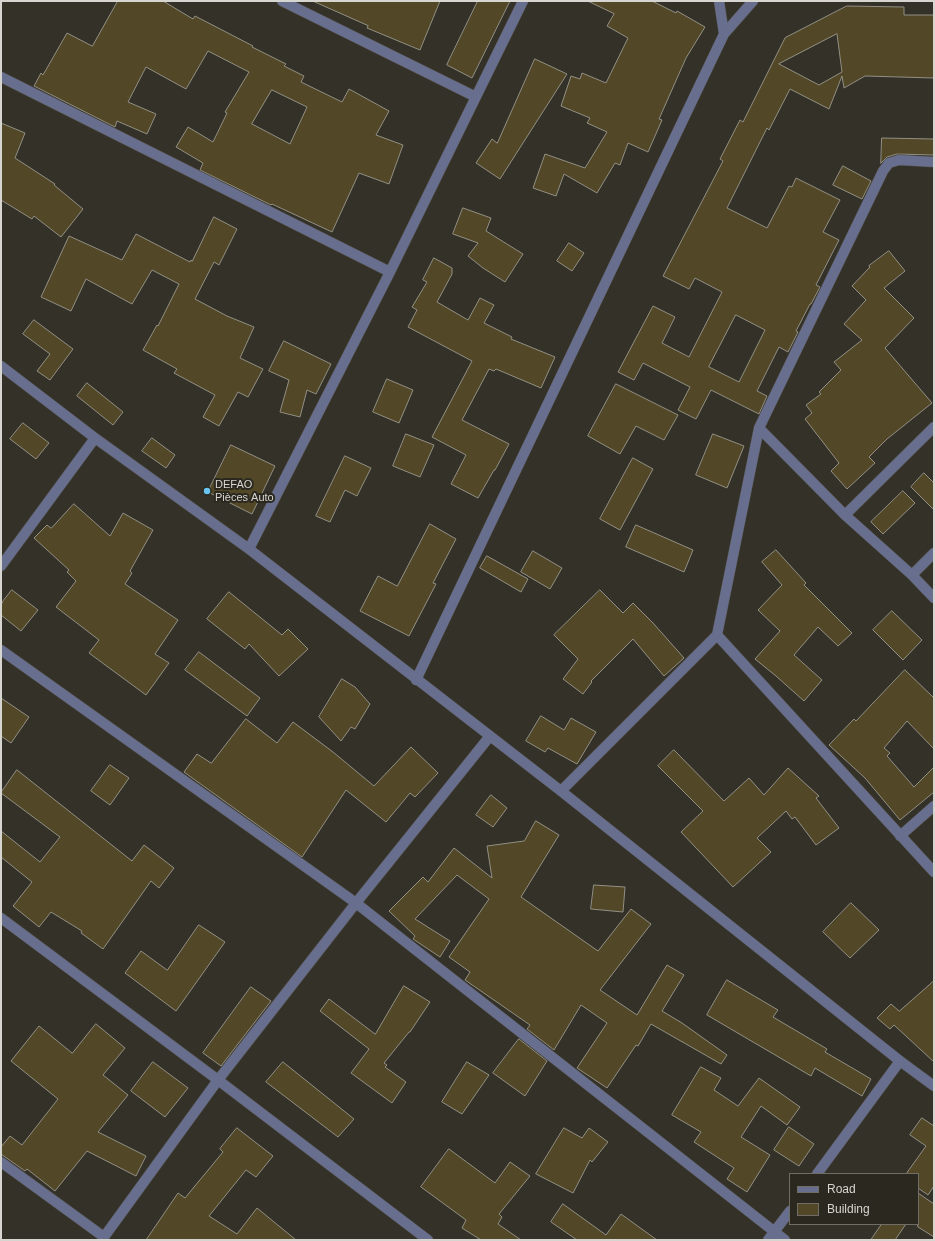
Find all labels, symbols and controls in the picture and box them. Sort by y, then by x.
place label: DEFAO Pièces Auto [215,478,274,504]
marker: DEFAO Pièces Auto [202,486,212,496]
legend [789,1173,919,1225]
text: Road [827,1182,856,1196]
text: Building [827,1202,870,1216]

